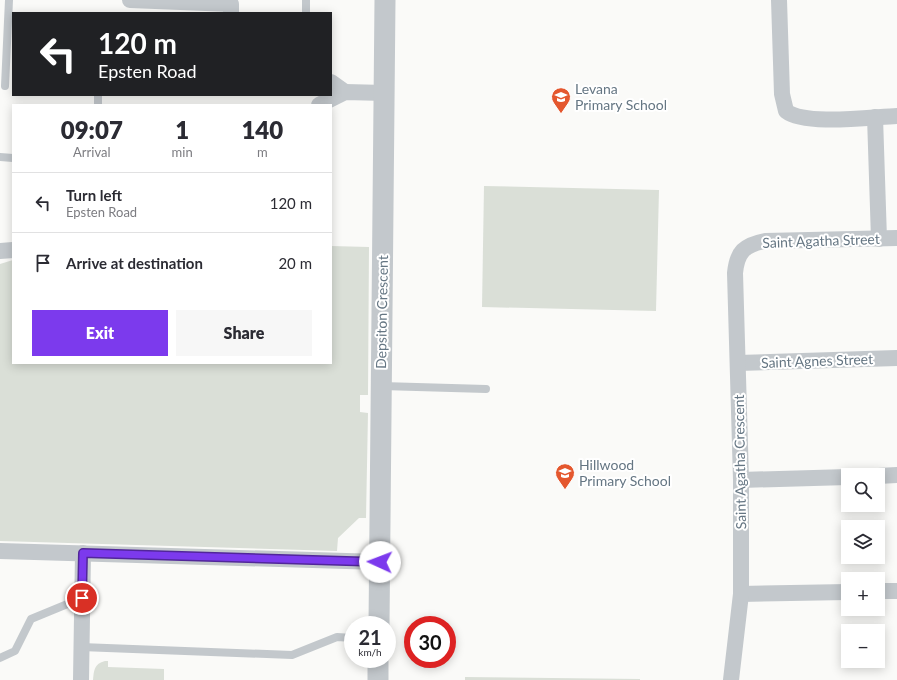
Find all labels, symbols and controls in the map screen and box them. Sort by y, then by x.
text: 120 m [98,26,177,60]
icon: left [32,28,84,80]
text: Epsten Road [98,60,197,82]
place label: Levana Primary School [575,80,667,113]
school or university icon: Levana Primary School [550,86,572,114]
text: 09:07 [61,115,123,144]
text: 1 [175,115,189,144]
text: 140 [241,115,283,144]
text: Arrival [73,144,111,160]
text: min [172,144,193,160]
text: m [257,144,268,160]
text: Turn left [66,186,122,204]
icon: left [32,192,54,214]
text: 120 m [270,194,312,212]
text: Epsten Road [66,204,137,220]
street label: Saint Agatha Street [762,230,880,251]
icon: arrive [32,252,54,274]
text: Arrive at destination [66,254,203,272]
text: 20 m [278,254,312,272]
street label: Depsiton Crescent [372,255,391,369]
button: Exit [32,310,168,356]
button: Share [176,310,312,356]
street label: Saint Agnes Street [761,350,873,371]
street label: Saint Agatha Crescent [730,394,749,530]
place label: Hillwood Primary School [579,456,671,489]
school or university icon: Hillwood Primary School [554,462,576,490]
map controls [841,468,885,668]
button: search [841,468,885,512]
button: layers [841,520,885,564]
position arrow [359,541,401,583]
button: + [841,572,885,616]
pin [65,581,99,615]
icon: arrive [71,587,93,609]
speed limit sign: 30 [404,616,456,668]
button: − [841,624,885,668]
text: 21 [358,625,382,649]
text: km/h [358,646,382,658]

